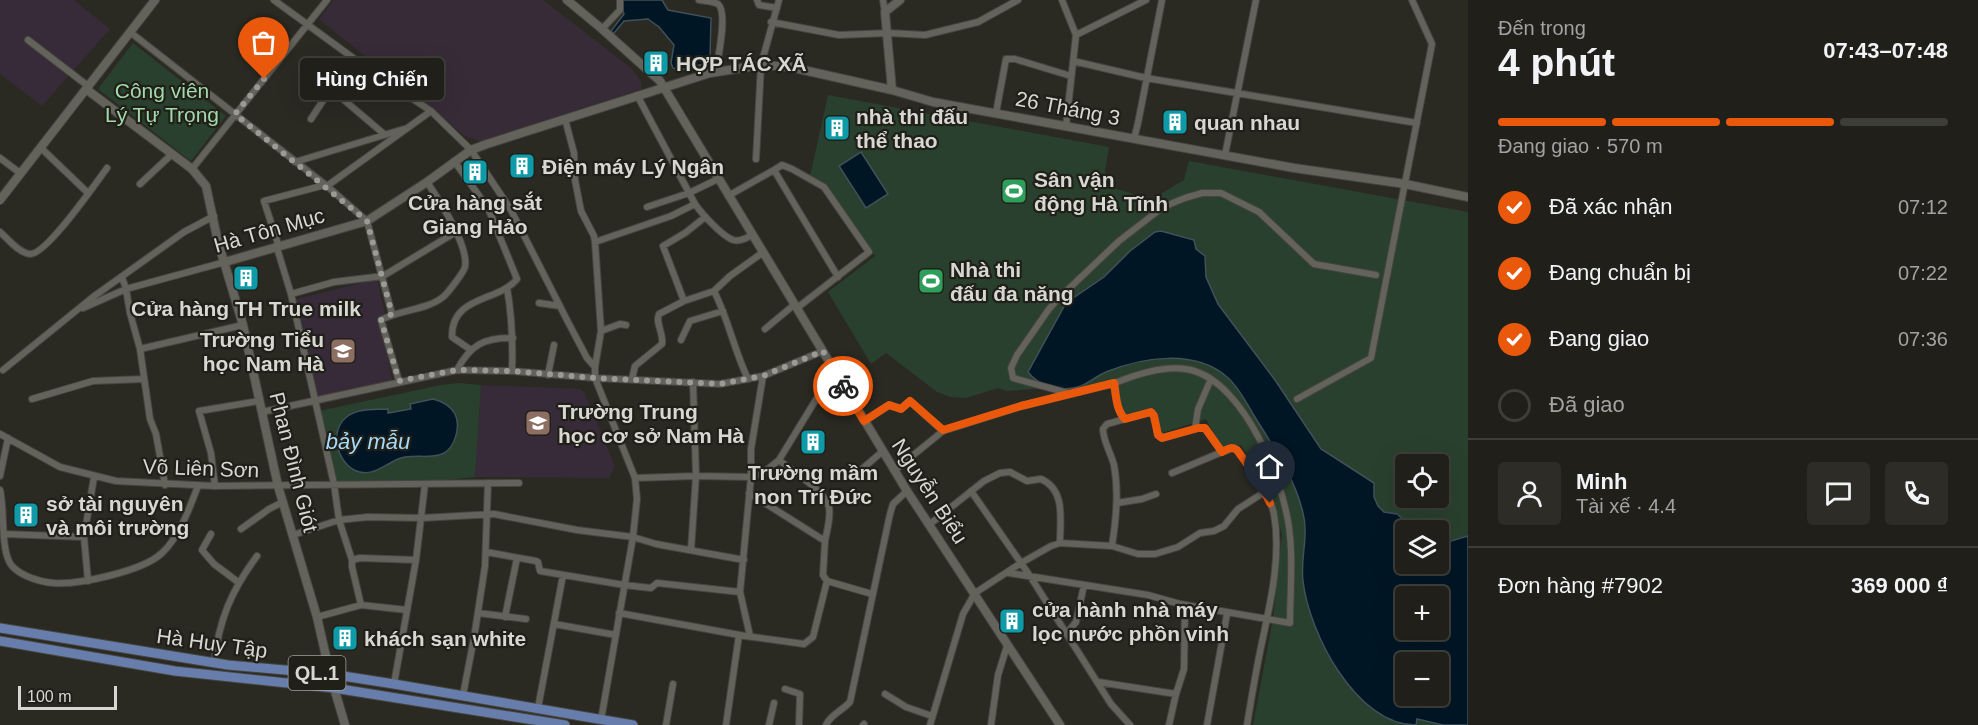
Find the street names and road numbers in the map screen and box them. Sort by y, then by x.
street label: 26 Tháng 3 [1014,87,1122,129]
street label: Hà Tôn Mục [211,203,327,257]
street label: Phan Đình Giót [265,390,323,535]
street label: Nguyễn Biểu [888,434,972,548]
street label: Võ Liên Sơn [142,454,260,482]
street label: Hà Huy Tập [155,624,269,662]
road number: QL.1 [288,656,346,690]

